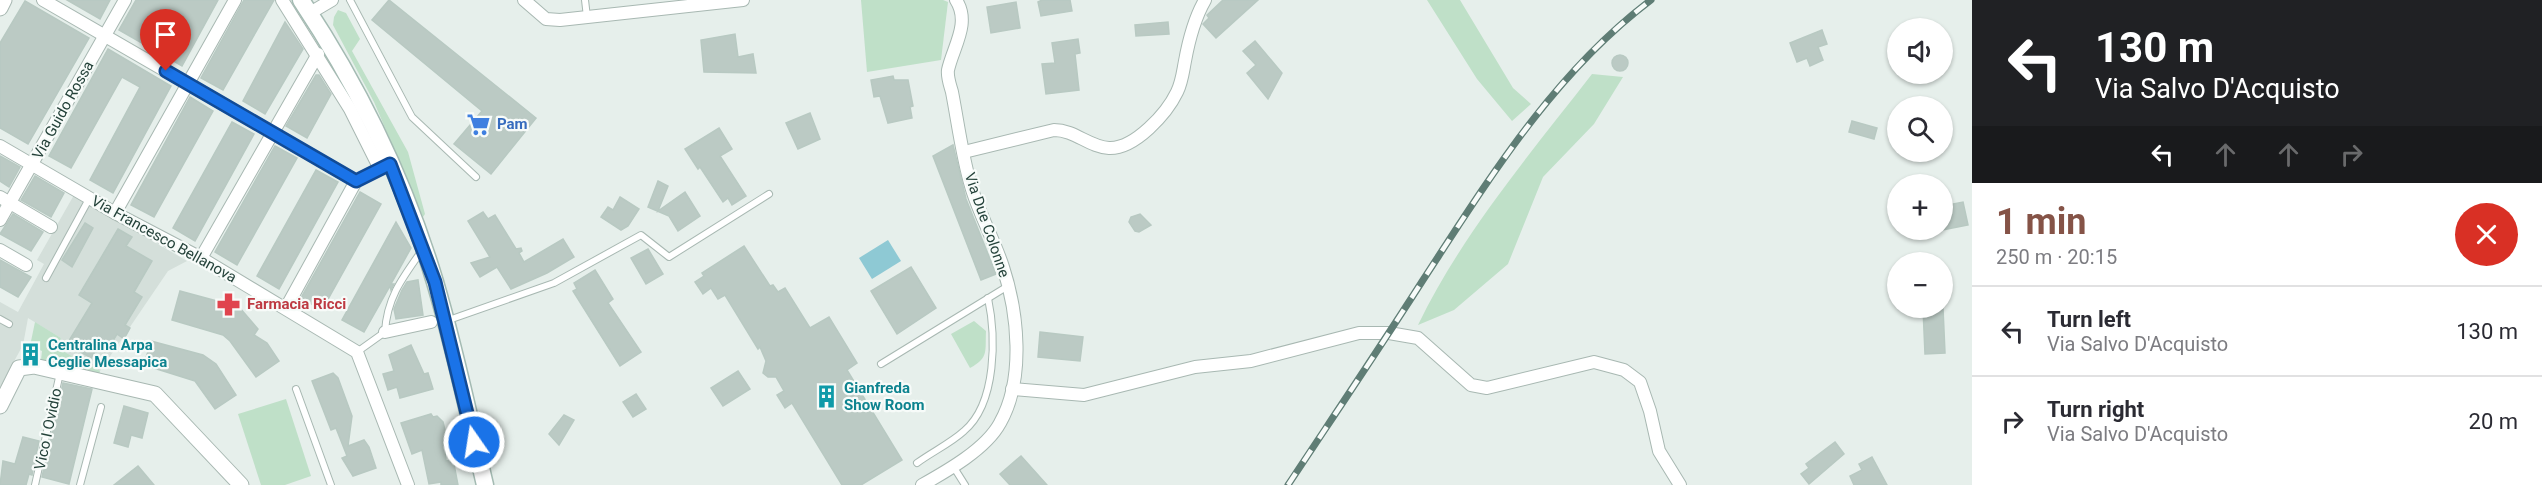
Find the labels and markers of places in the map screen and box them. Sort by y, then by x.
pin [140,9,191,71]
supermarket icon: Pam [466,111,492,137]
place label: Pam [497,115,528,133]
pharmacy icon: Farmacia Ricci [216,291,242,317]
place label: Farmacia Ricci [247,295,346,313]
place label: Centralina Arpa Ceglie Messapica [48,336,167,371]
building icon: Centralina Arpa Ceglie Messapica [17,341,43,367]
place label: Gianfreda Show Room [844,379,924,414]
building icon: Gianfreda Show Room [813,384,839,410]

